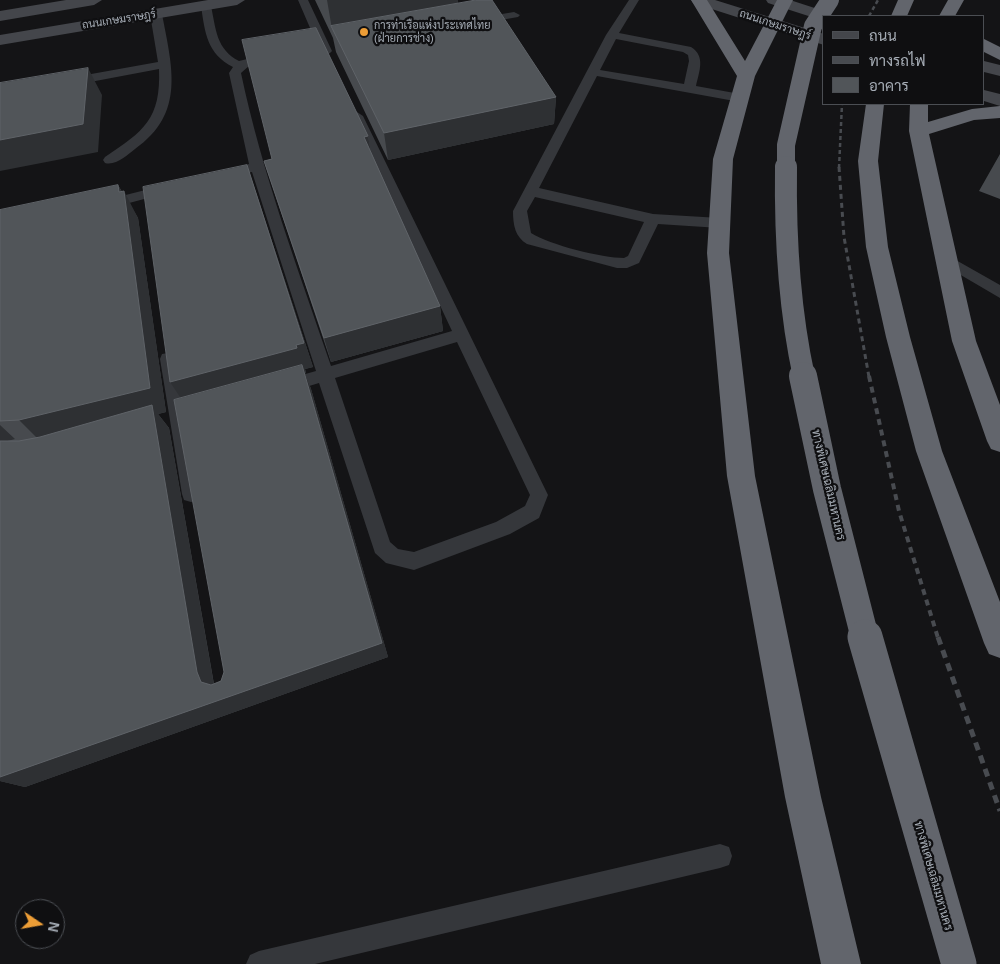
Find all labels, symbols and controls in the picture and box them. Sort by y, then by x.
street label: ถนนเกษมราษฎร์ [738,7,812,43]
street label: ถนนเกษมราษฎร์ [81,8,157,32]
legend [822,15,985,105]
place label: การท่าเรือแห่งประเทศไทย (ฝ่ายการช่าง) [374,19,491,45]
marker: การท่าเรือแห่งประเทศไทย (ฝ่ายการช่าง) [358,26,370,38]
text: ถนน [869,27,897,44]
text: ทางรถไฟ [869,52,926,69]
text: อาคาร [869,77,909,94]
street label: ทางพิเศษเฉลิมมหานคร [808,428,848,542]
street label: ทางพิเศษเฉลิมมหานคร [910,820,956,932]
north arrow [15,899,65,949]
text: N [45,920,63,934]

